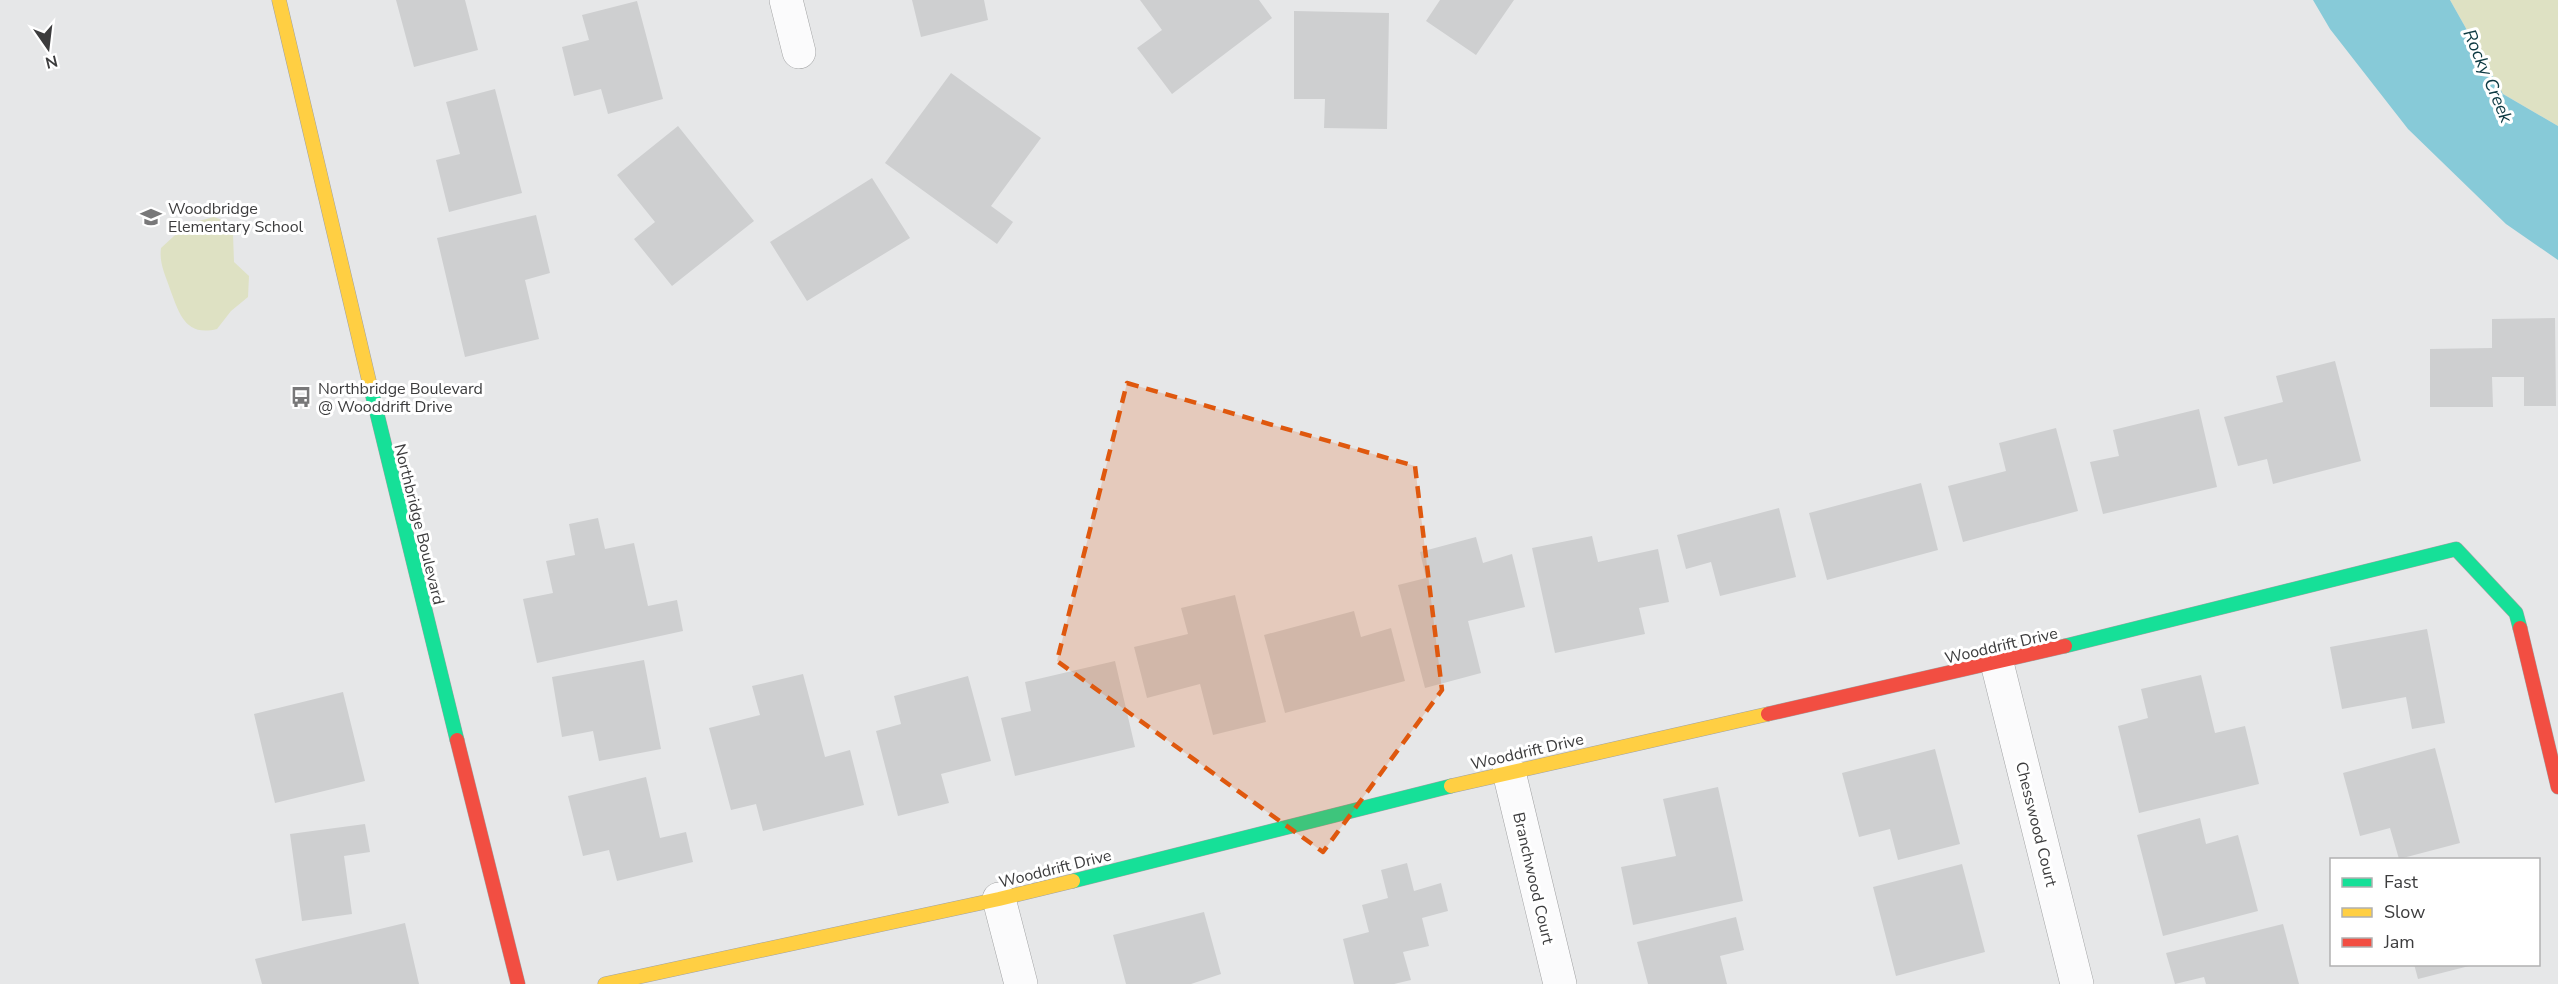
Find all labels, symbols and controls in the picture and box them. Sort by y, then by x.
north arrow [18,18,78,78]
water label: Rocky Creek [2458,26,2519,127]
text: N [43,49,60,74]
place label: Woodbridge Elementary School [168,198,304,238]
school or university icon: Woodbridge Elementary School [139,205,163,229]
place label: Northbridge Boulevard @ Wooddrift Drive [318,378,483,418]
bus stop icon: Northbridge Boulevard @ Wooddrift Drive [289,385,313,409]
street label: Northbridge Boulevard [388,442,450,607]
street label: Wooddrift Drive [1943,622,2060,670]
street label: Wooddrift Drive [1469,728,1586,776]
street label: Chesswood Court [2010,759,2062,889]
street label: Branchwood Court [1507,810,1559,947]
street label: Wooddrift Drive [997,844,1114,894]
legend [2330,858,2540,966]
text: Fast [2384,870,2419,894]
text: Slow [2384,900,2425,924]
text: Jam [2383,930,2415,954]

